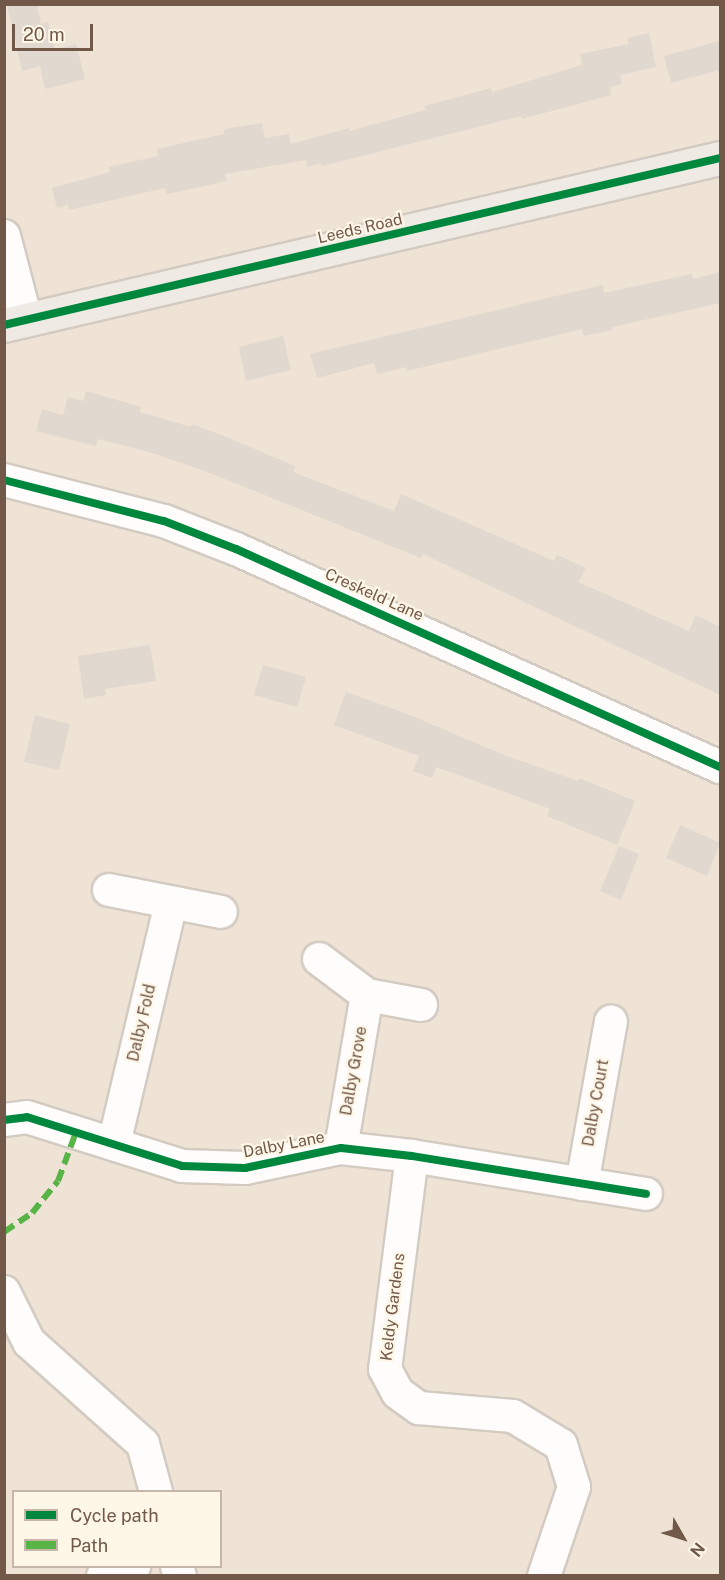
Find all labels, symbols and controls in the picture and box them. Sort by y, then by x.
scale bar [15,12,96,50]
text: 20 m [23,24,65,45]
street label: Leeds Road [316,210,404,248]
street label: Creskeld Lane [322,565,426,625]
street label: Dalby Fold [124,982,160,1064]
street label: Dalby Grove [337,1025,371,1117]
street label: Dalby Court [579,1058,613,1148]
street label: Dalby Lane [242,1128,326,1162]
street label: Keldy Gardens [377,1252,409,1362]
legend [12,1490,222,1568]
text: Cycle path [70,1505,159,1526]
north arrow [653,1508,713,1568]
text: Path [70,1535,108,1556]
text: N [686,1539,709,1560]

